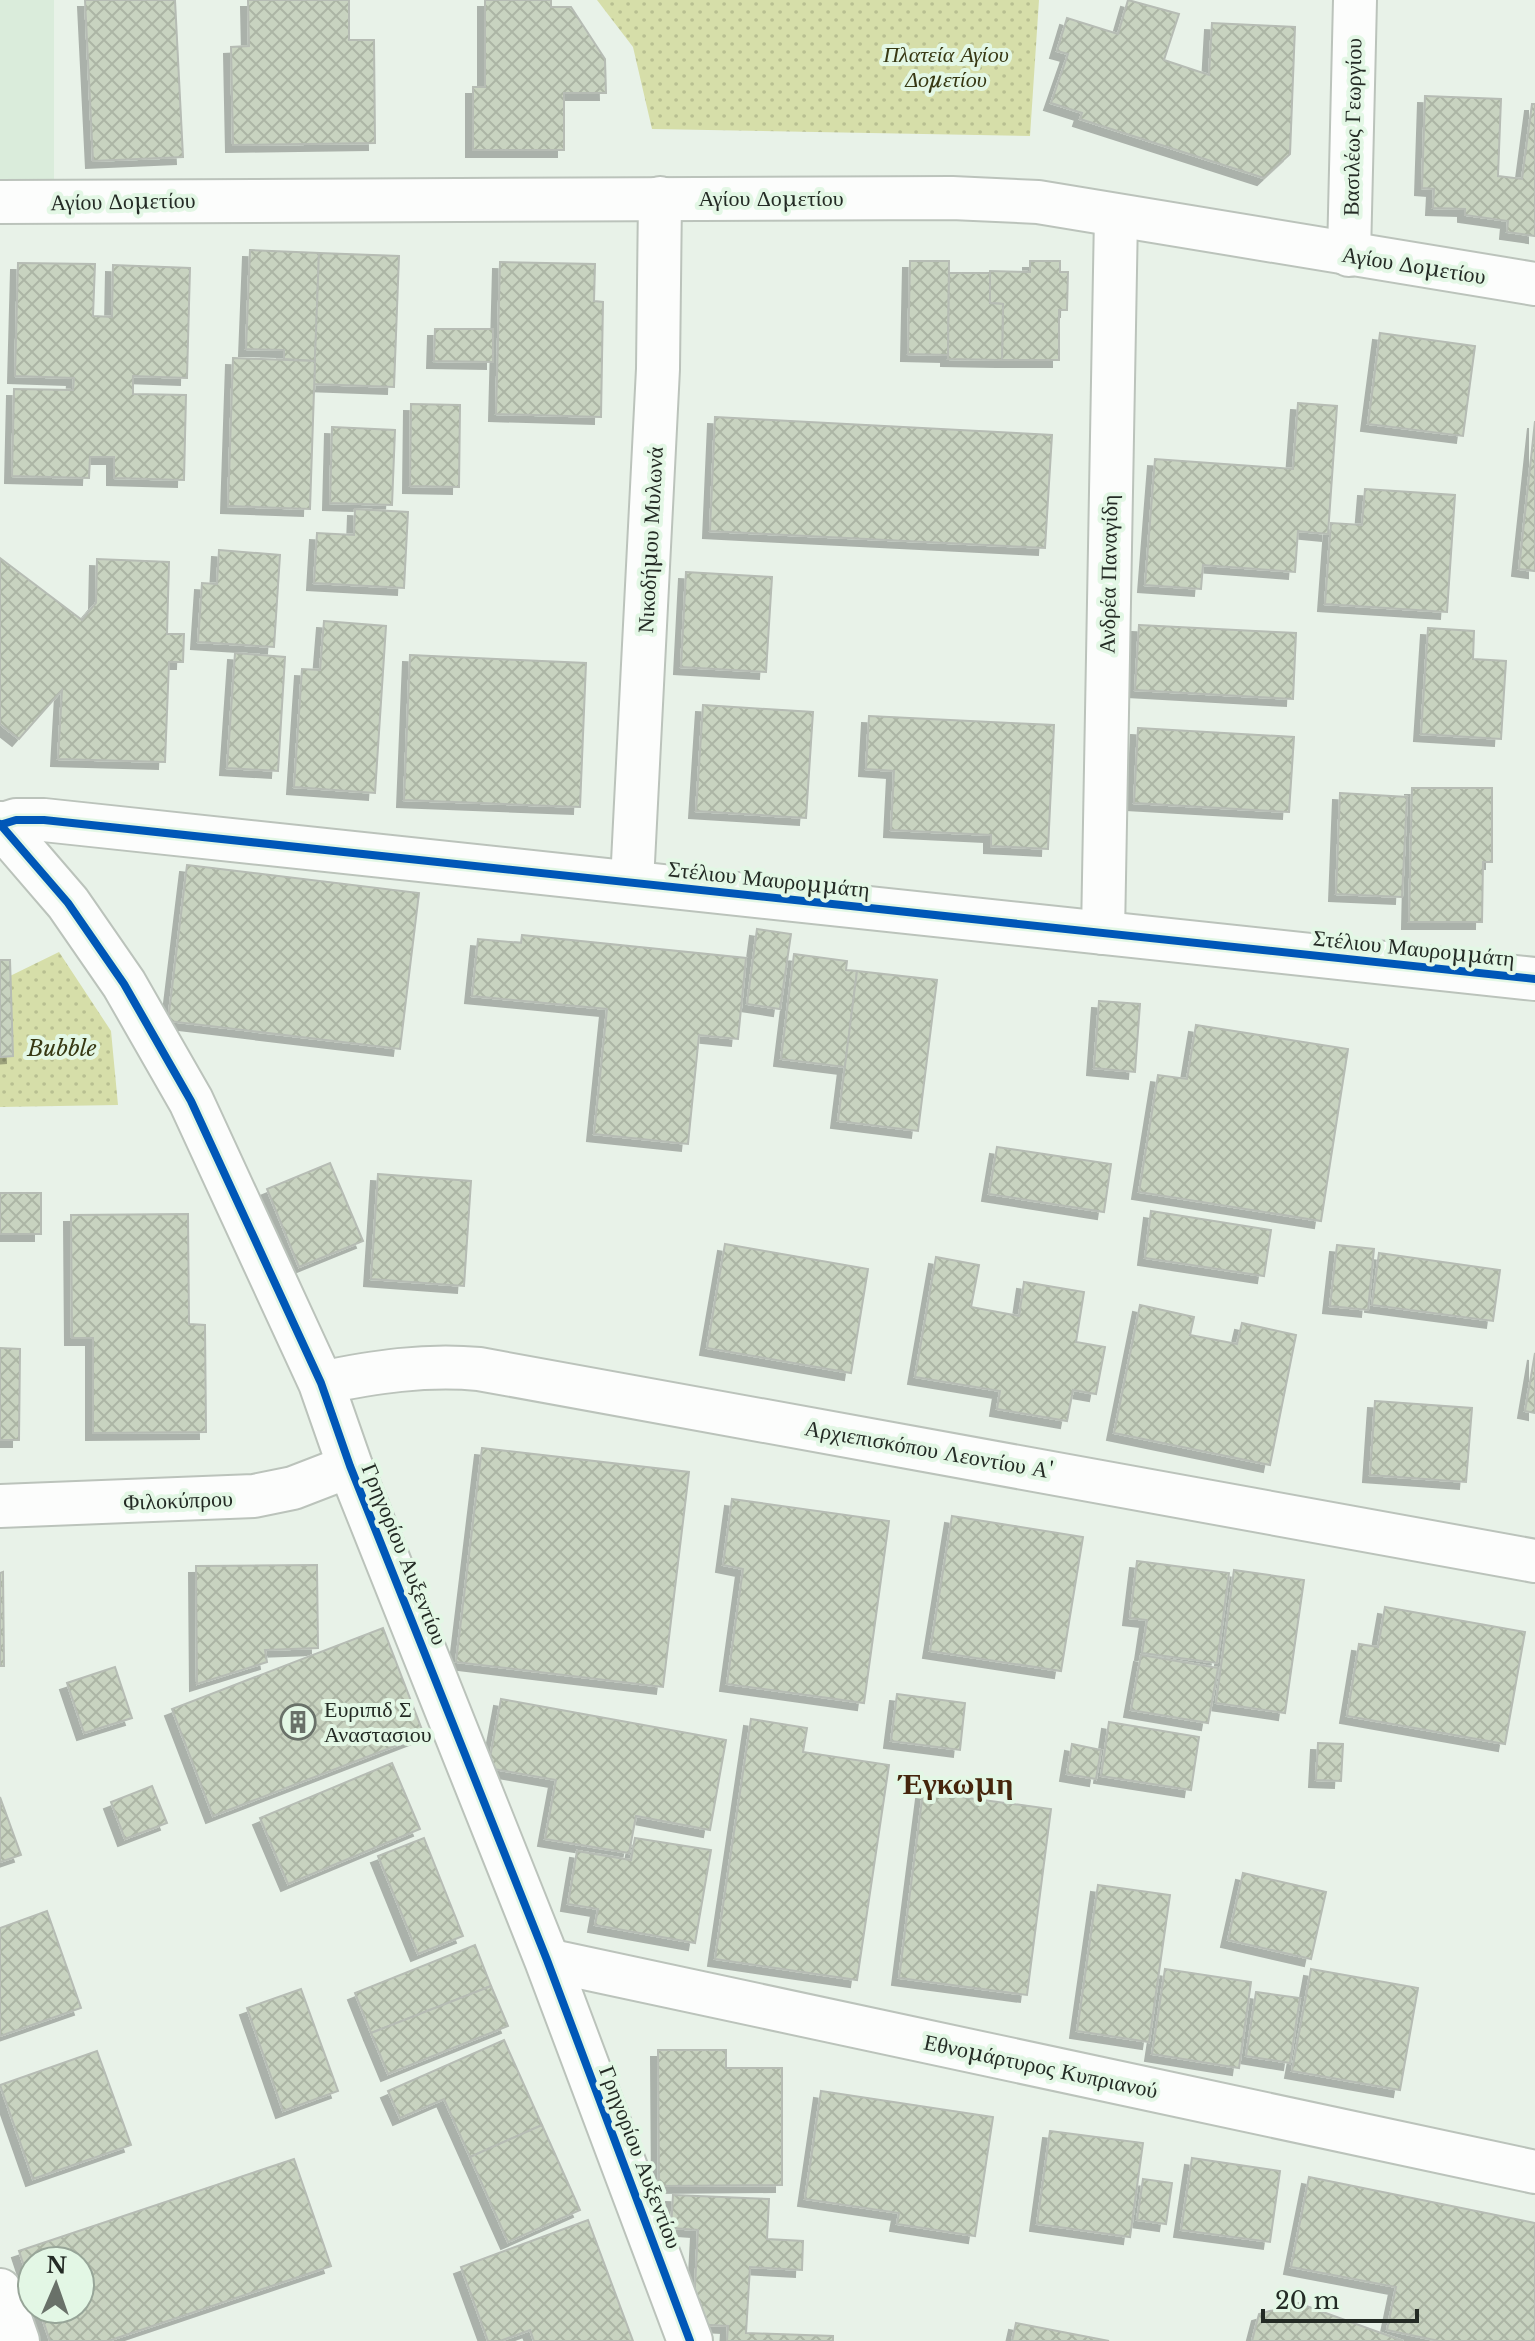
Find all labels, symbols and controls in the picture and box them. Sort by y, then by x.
street label: Βασιλέως Γεωργίου [1337,38,1368,216]
park label: Πλατεία Αγίου Δομετίου [882,41,1009,93]
street label: Αγίου Δομετίου [698,185,844,212]
street label: Αγίου Δομετίου [50,187,196,216]
street label: Αγίου Δομετίου [1340,241,1488,290]
street label: Νικοδήμου Μυλωνά [632,446,669,634]
street label: Ανδρέα Παναγίδη [1094,494,1123,654]
street label: Στέλιου Μαυρομμάτη [667,855,871,904]
street label: Στέλιου Μαυρομμάτη [1312,924,1516,973]
park label: Bubble [26,1035,97,1062]
street label: Αρχιεπισκόπου Λεοντίου Α' [803,1414,1055,1485]
street label: Γρηγορίου Αυξεντίου [356,1459,453,1649]
street label: Φιλοκύπρου [123,1485,233,1516]
place label: Ευριπιδ Σ Αναστασιου [324,1696,432,1748]
building icon: Ευριπιδ Σ Αναστασιου [279,1703,317,1741]
district label: Έγκωμη [897,1765,1013,1802]
street label: Εθνομάρτυρος Κυπριανού [922,2029,1160,2104]
street label: Γρηγορίου Αυξεντίου [593,2062,688,2252]
north arrow [16,2245,96,2325]
text: N [46,2252,68,2279]
scale bar [1263,2273,1417,2323]
text: 20 m [1275,2286,1340,2315]

